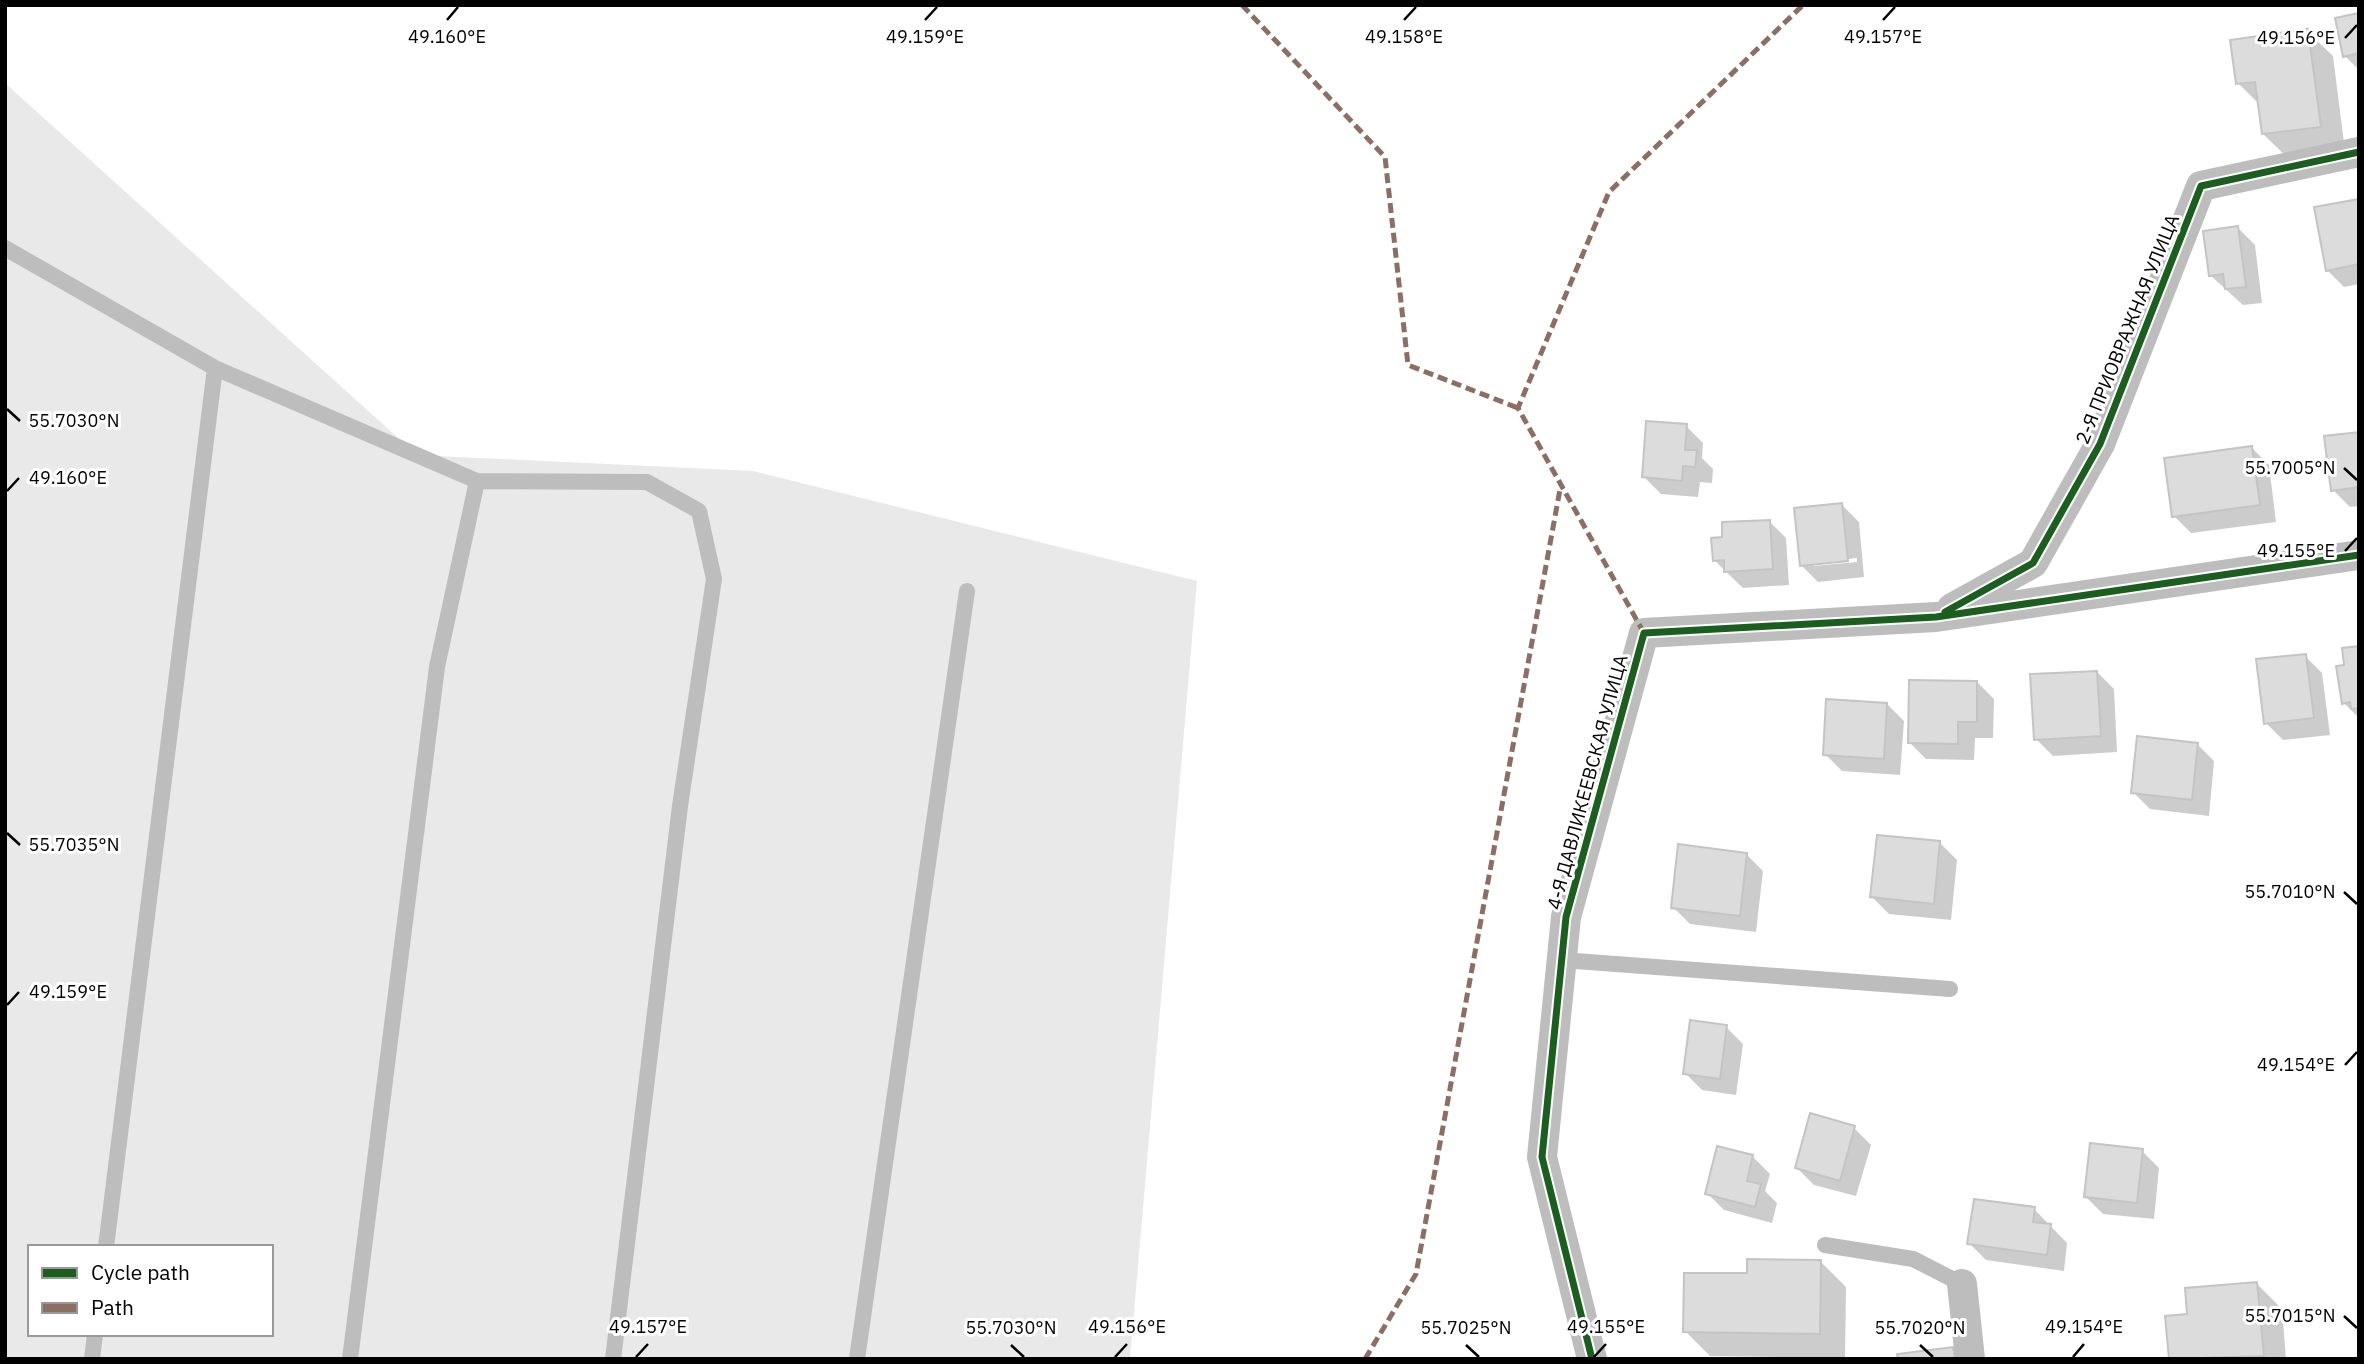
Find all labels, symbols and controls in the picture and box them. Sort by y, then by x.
text: 49.160°E [408,25,486,48]
text: 49.159°E [886,25,964,48]
text: 49.158°E [1365,25,1443,48]
text: 49.157°E [1844,25,1922,48]
text: 49.156°E [2257,26,2335,49]
street label: 2-Я ПРИОВРАЖНАЯ УЛИЦА [2070,211,2184,447]
text: 55.7030°N [29,409,119,432]
text: 55.7005°N [2245,456,2335,479]
text: 49.160°E [29,466,107,489]
text: 49.155°E [2257,539,2335,562]
street label: 4-Я ДАВЛИКЕЕВСКАЯ УЛИЦА [1541,652,1633,912]
text: 55.7035°N [29,833,119,856]
text: 55.7010°N [2245,880,2335,903]
text: 49.159°E [29,980,107,1003]
text: 49.154°E [2257,1053,2335,1076]
legend [28,1245,273,1336]
text: Cycle path [91,1258,190,1286]
text: Path [91,1293,134,1321]
text: 55.7015°N [2245,1304,2335,1327]
text: 49.157°E [609,1315,687,1338]
text: 49.156°E [1088,1315,1166,1338]
text: 49.155°E [1567,1315,1645,1338]
text: 49.154°E [2045,1315,2123,1338]
text: 55.7030°N [966,1316,1056,1339]
text: 55.7025°N [1421,1316,1511,1339]
text: 55.7020°N [1875,1316,1965,1339]

